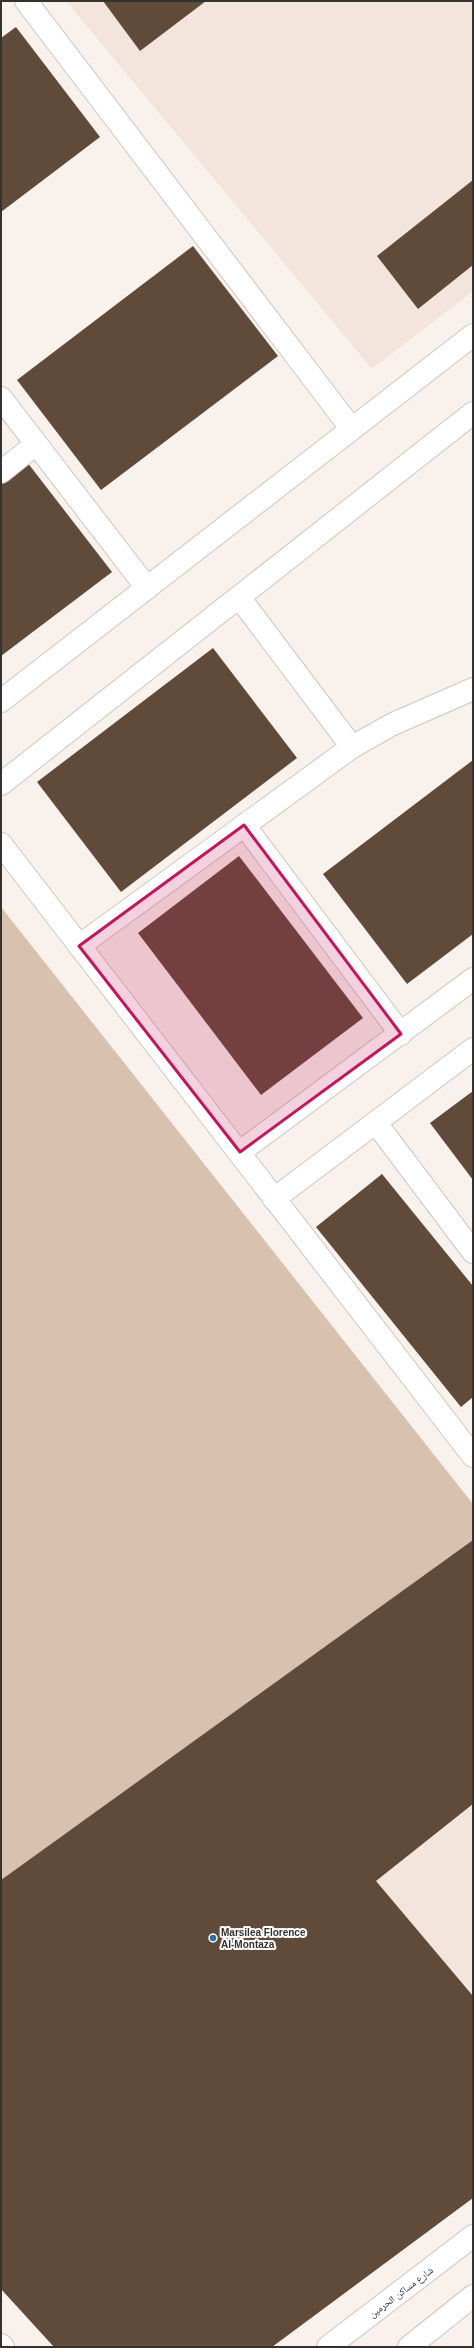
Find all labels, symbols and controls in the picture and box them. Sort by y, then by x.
place label: Marsilea Florence Al-Montaza [221,1927,306,1950]
marker: Marsilea Florence Al-Montaza [208,1933,218,1943]
street label: شارع مساكن الحرمين [367,2264,436,2321]

